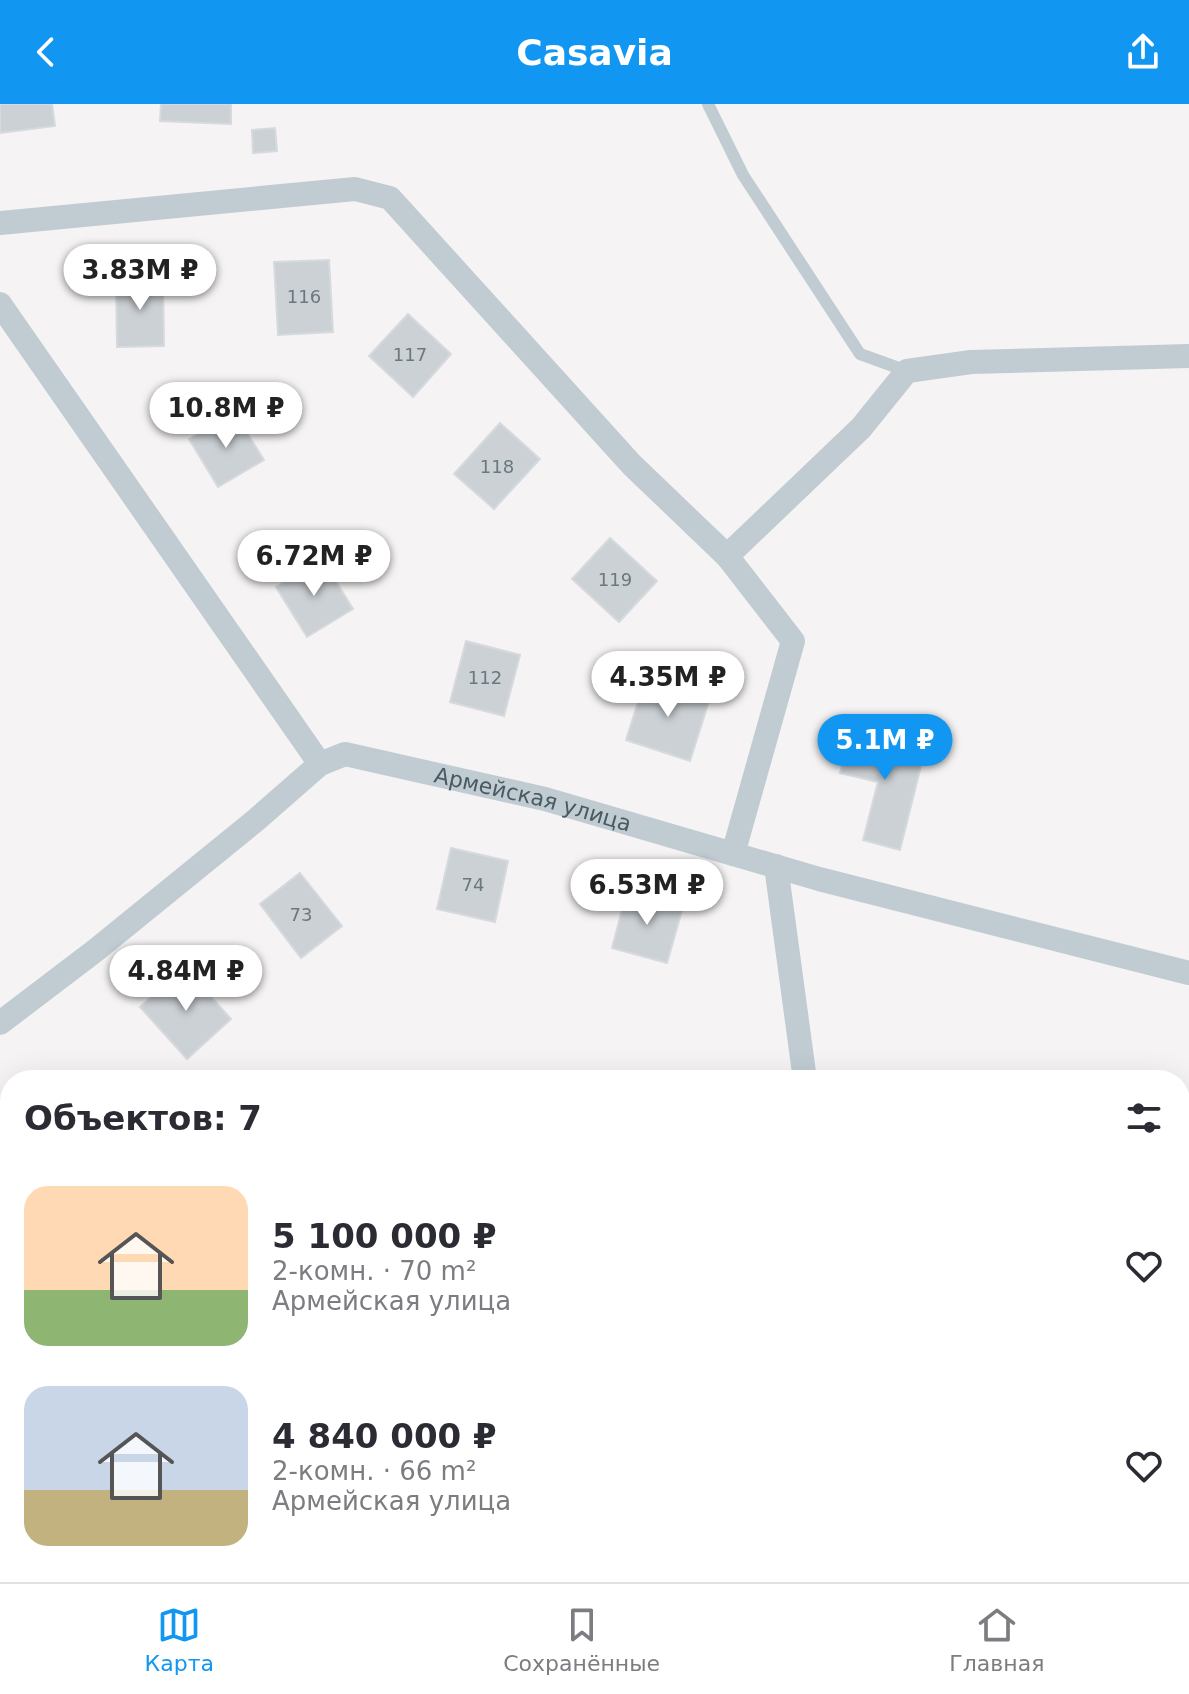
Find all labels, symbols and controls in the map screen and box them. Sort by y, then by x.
icon: back [24,30,68,74]
icon: share [1121,30,1165,74]
text: Casavia [516,32,673,73]
pin: 3.83M ₽ [66,244,214,312]
text: 3.83M ₽ [81,255,199,285]
house number: 116 [287,286,321,307]
house number: 117 [393,344,427,365]
pin: 10.8M ₽ [152,382,300,450]
text: 10.8M ₽ [167,393,285,423]
house number: 118 [480,456,514,477]
pin: 6.72M ₽ [240,530,388,598]
text: 6.72M ₽ [255,541,373,571]
house number: 119 [598,569,632,590]
pin: 4.35M ₽ [594,651,742,719]
text: 4.35M ₽ [609,662,727,692]
house number: 112 [468,667,502,688]
pin: 5.1M ₽ [820,714,950,782]
text: 5.1M ₽ [835,725,935,755]
street label: Армейская улица [432,762,634,837]
pin: 6.53M ₽ [573,859,721,927]
text: 6.53M ₽ [588,870,706,900]
house number: 74 [462,874,484,895]
house number: 73 [290,904,312,925]
pin: 4.84M ₽ [112,945,260,1013]
text: 4.84M ₽ [127,956,245,986]
icon: filters [1122,1096,1166,1140]
text: Объектов: 7 [24,1098,262,1138]
text: 5 100 000 ₽ [272,1216,497,1256]
icon: home [88,1218,184,1314]
icon: heart [1122,1244,1166,1288]
text: 2-комн. · 70 m² [272,1256,476,1286]
text: Армейская улица [272,1286,511,1316]
text: 4 840 000 ₽ [272,1416,497,1456]
icon: home [88,1418,184,1514]
icon: heart [1122,1444,1166,1488]
text: 2-комн. · 66 m² [272,1456,476,1486]
text: Армейская улица [272,1486,511,1516]
tab: Карта [145,1603,214,1676]
tab: Сохранённые [503,1603,660,1676]
tab: Главная [949,1603,1044,1676]

